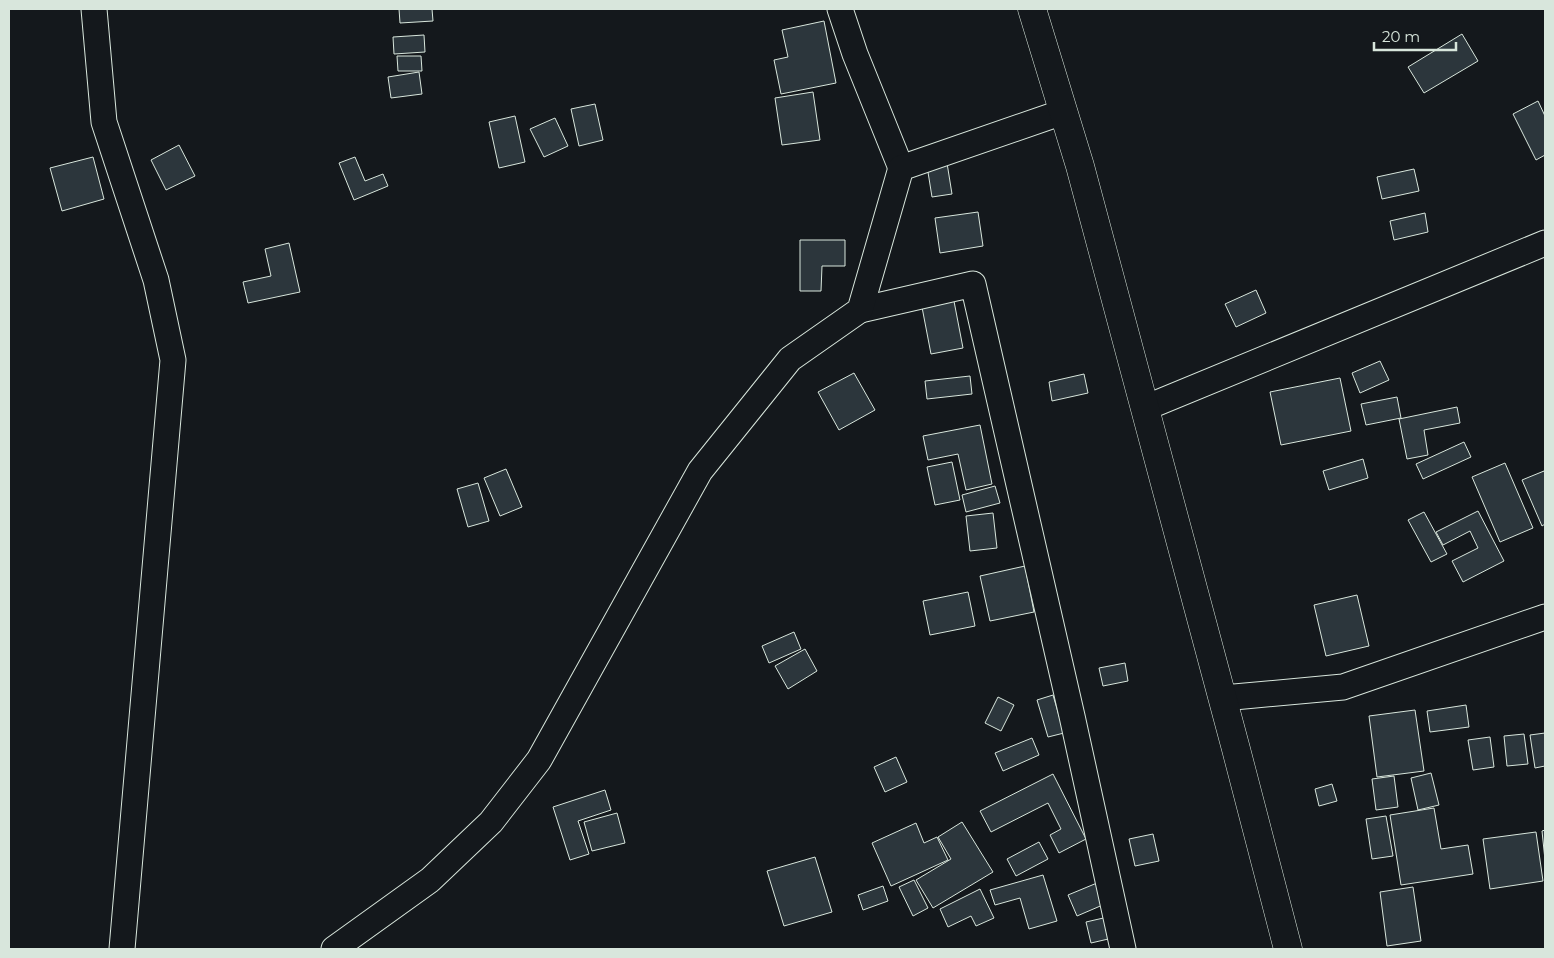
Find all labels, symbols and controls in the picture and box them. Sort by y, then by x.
scale bar [1374,20,1456,52]
text: 20 m [1382,27,1420,46]

